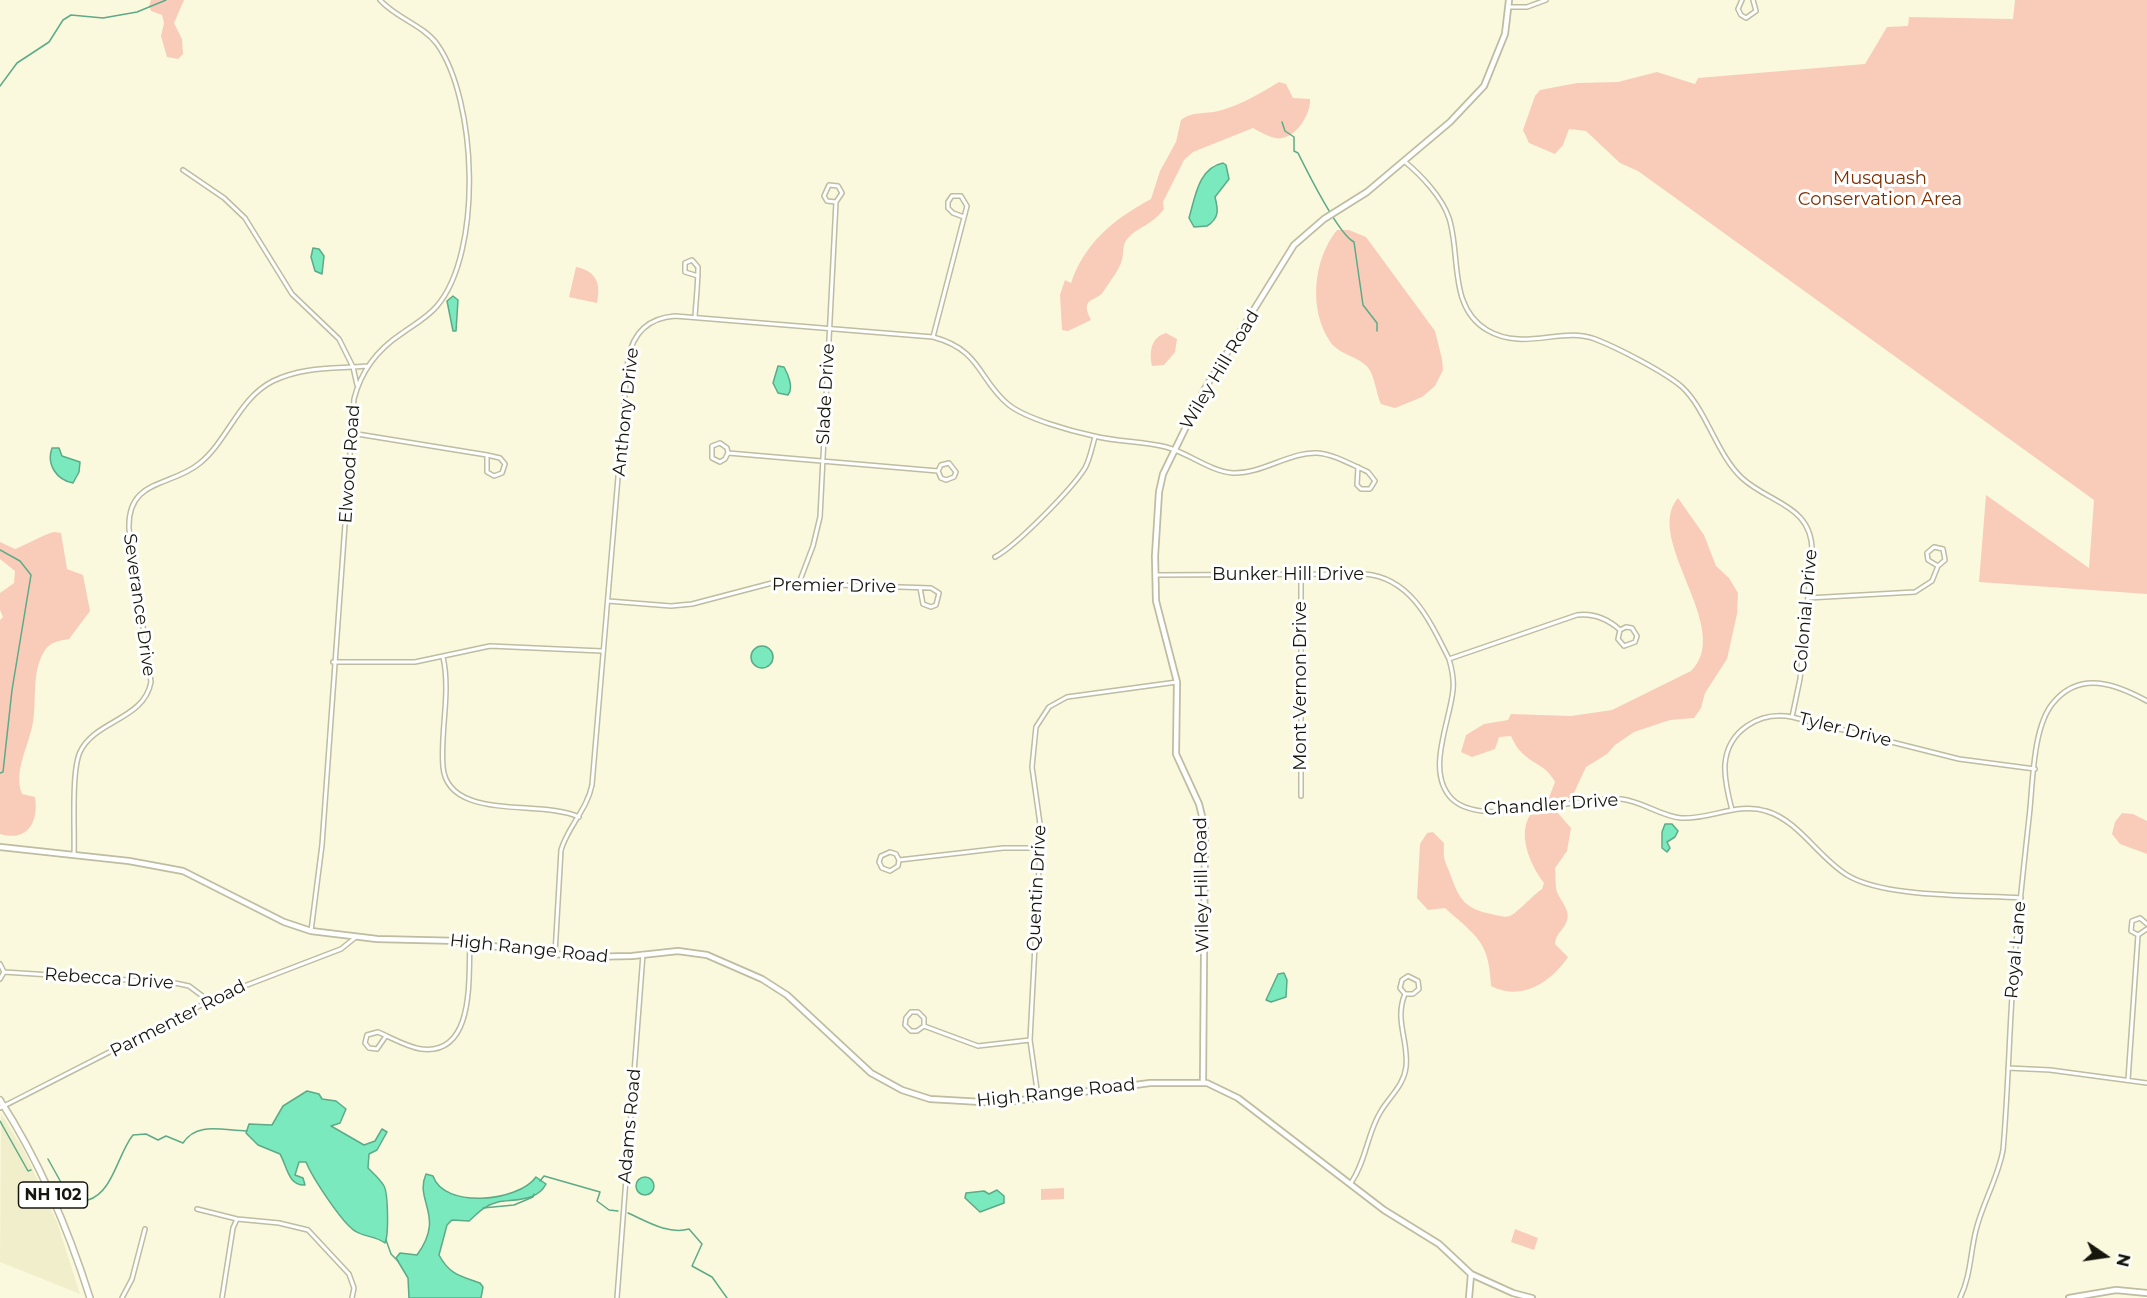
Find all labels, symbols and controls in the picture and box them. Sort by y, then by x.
park label: Musquash Conservation Area [1798,168,1962,210]
street label: Wiley Hill Road [1176,306,1264,434]
street label: Slade Drive [813,343,839,445]
street label: Anthony Drive [609,347,643,477]
street label: Elwood Road [335,404,365,524]
street label: Severance Drive [118,532,160,678]
street label: Colonial Drive [1790,548,1822,674]
street label: Bunker Hill Drive [1212,564,1364,586]
street label: Premier Drive [772,574,896,598]
street label: Mont Vernon Drive [1290,601,1312,771]
street label: Tyler Drive [1796,708,1894,752]
street label: Chandler Drive [1483,790,1619,820]
street label: Wiley Hill Road [1190,817,1214,953]
street label: Quentin Drive [1023,824,1051,952]
street label: Royal Lane [2001,900,2031,1000]
street label: High Range Road [449,930,609,968]
street label: Rebecca Drive [44,964,174,994]
street label: Parmenter Road [107,975,249,1063]
street label: Adams Road [614,1068,646,1184]
street label: High Range Road [976,1074,1136,1112]
road number: NH 102 [19,1182,88,1208]
north arrow [2075,1226,2135,1286]
text: N [2112,1252,2134,1269]

